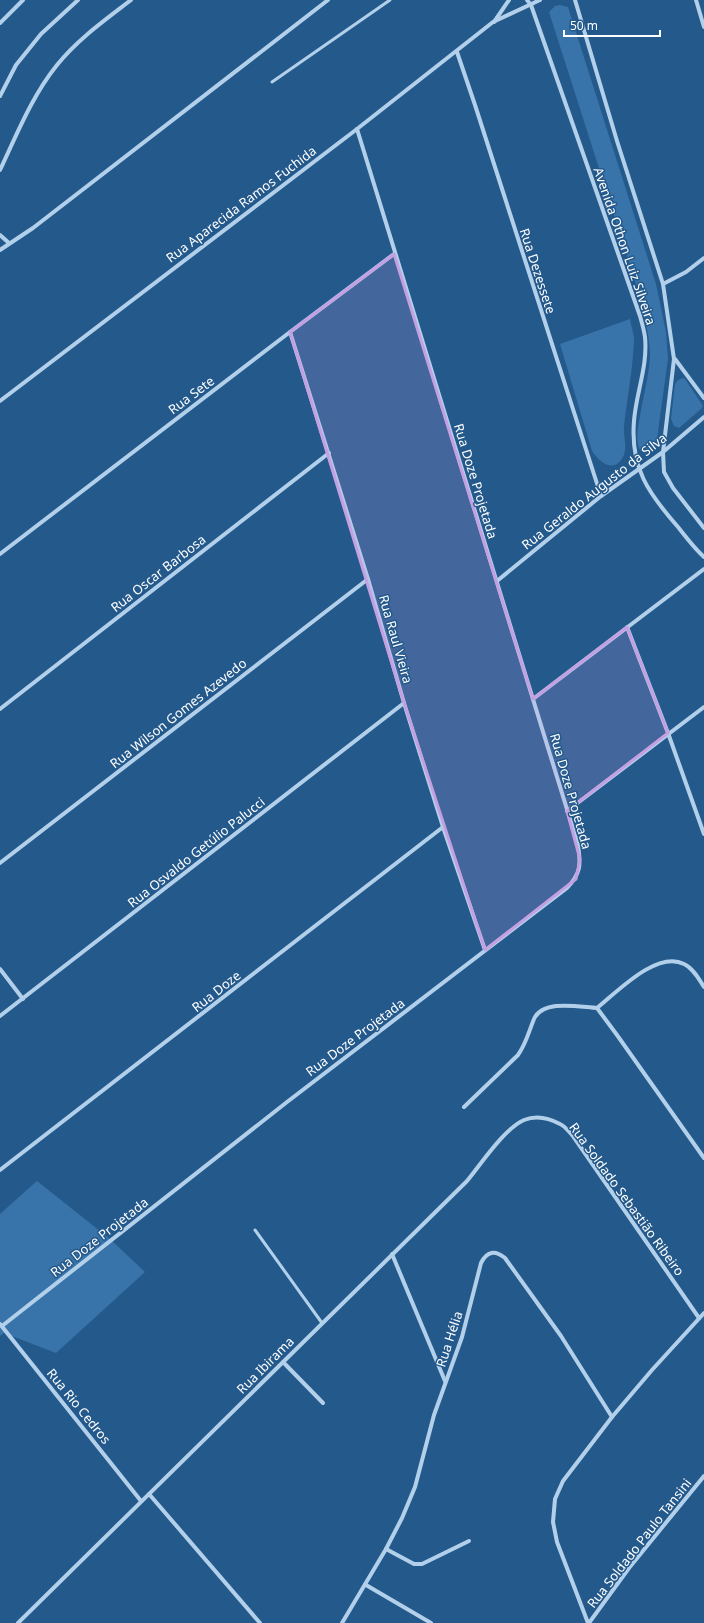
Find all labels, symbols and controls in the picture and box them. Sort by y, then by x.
scale bar [564,12,660,38]
text: 50 m [570,17,598,34]
street label: Rua Aparecida Ramos Fuchida [162,142,320,266]
street label: Avenida Othon Luiz Silveira [590,165,660,327]
street label: Rua Dezessete [516,226,560,316]
street label: Rua Sete [164,372,218,418]
street label: Rua Doze Projetada [450,421,502,541]
street label: Rua Geraldo Augusto da Silva [518,429,670,553]
street label: Rua Oscar Barbosa [107,530,209,616]
street label: Rua Raul Vieira [375,593,417,685]
street label: Rua Wilson Gomes Azevedo [106,654,250,772]
street label: Rua Doze Projetada [546,731,596,851]
street label: Rua Osvaldo Getúlio Palucci [124,793,268,911]
street label: Rua Doze [188,966,244,1016]
street label: Rua Doze Projetada [302,994,408,1080]
street label: Rua Soldado Sebastião Ribeiro [565,1119,689,1279]
street label: Rua Doze Projetada [46,1193,152,1281]
street label: Rua Hélia [432,1309,466,1369]
street label: Rua Ibirama [232,1332,298,1398]
street label: Rua Rio Cedros [43,1364,115,1448]
street label: Rua Soldado Paulo Tansini [583,1474,695,1612]

